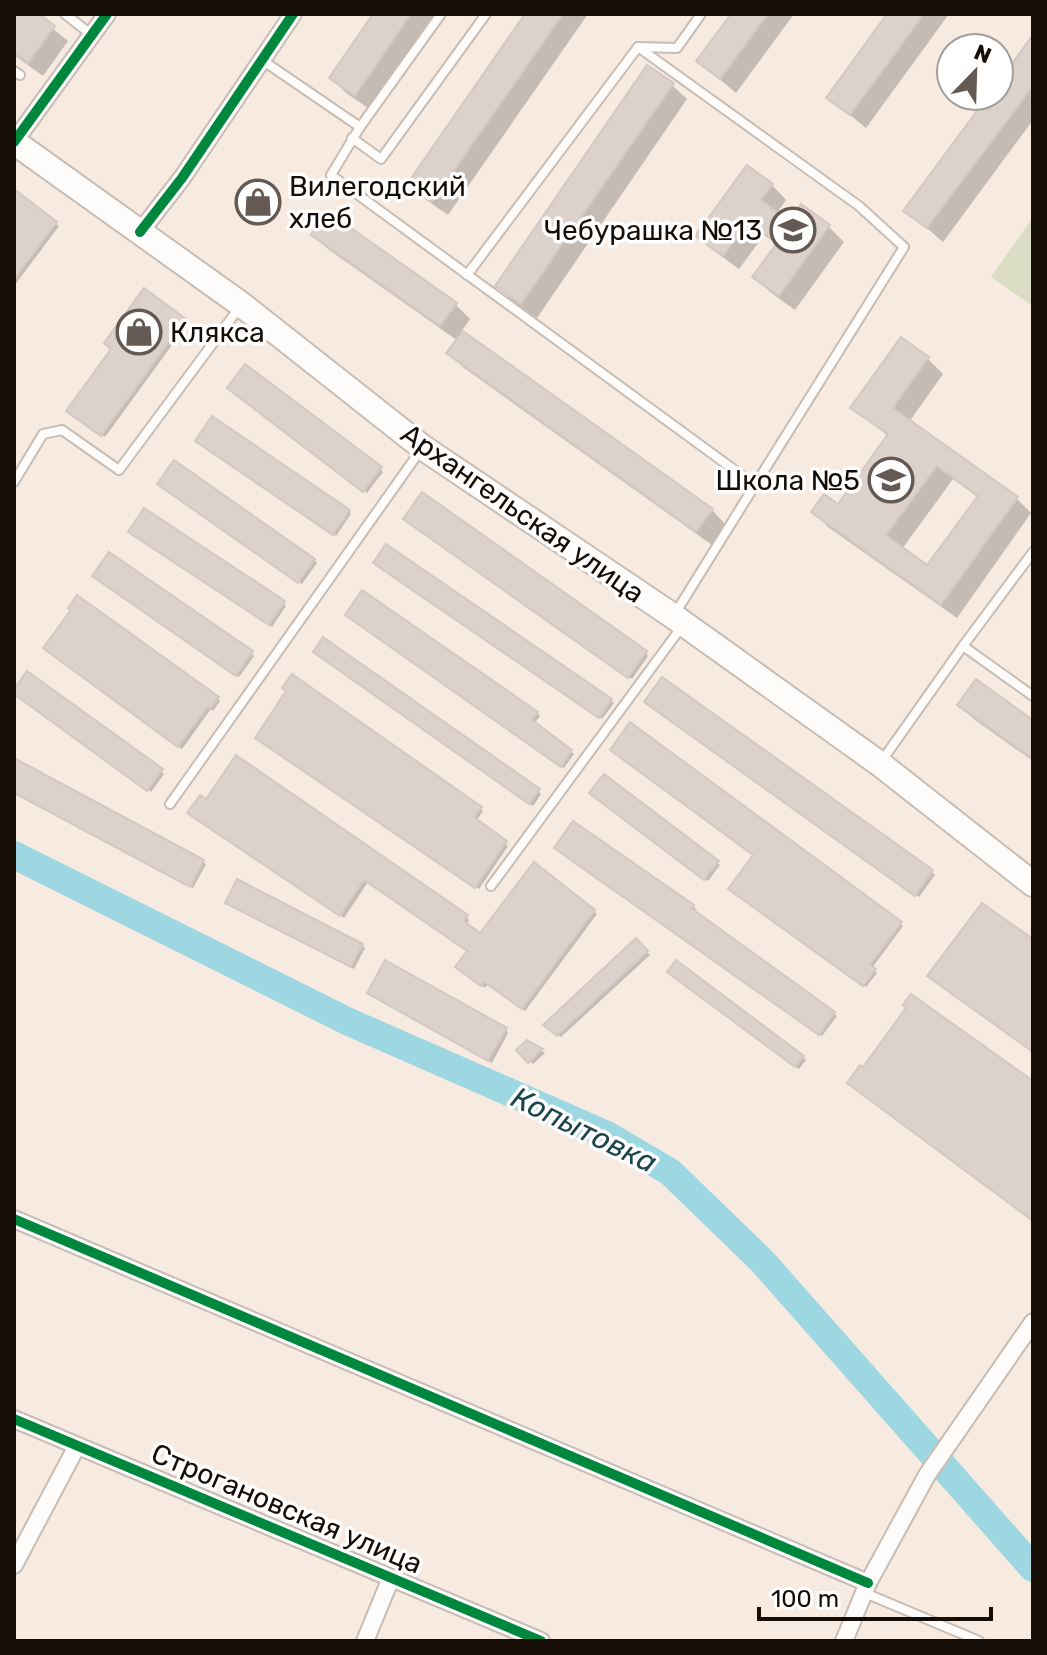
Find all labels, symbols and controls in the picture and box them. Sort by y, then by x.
north arrow [935,32,1015,112]
text: N [970,39,995,70]
place label: Вилегодский хлеб [289,170,466,235]
shop icon: Вилегодский хлеб [234,178,282,226]
school or university icon: Чебурашка №13 [769,206,817,254]
place label: Чебурашка №13 [544,214,762,247]
shop icon: Клякса [115,308,163,356]
place label: Клякса [170,316,265,349]
street label: Архангельская улица [395,417,651,610]
school or university icon: Школа №5 [867,456,915,504]
place label: Школа №5 [715,464,860,497]
water label: Копытовка [505,1079,663,1181]
street label: Строгановская улица [147,1436,427,1580]
scale bar [759,1571,991,1621]
text: 100 m [771,1585,839,1613]

